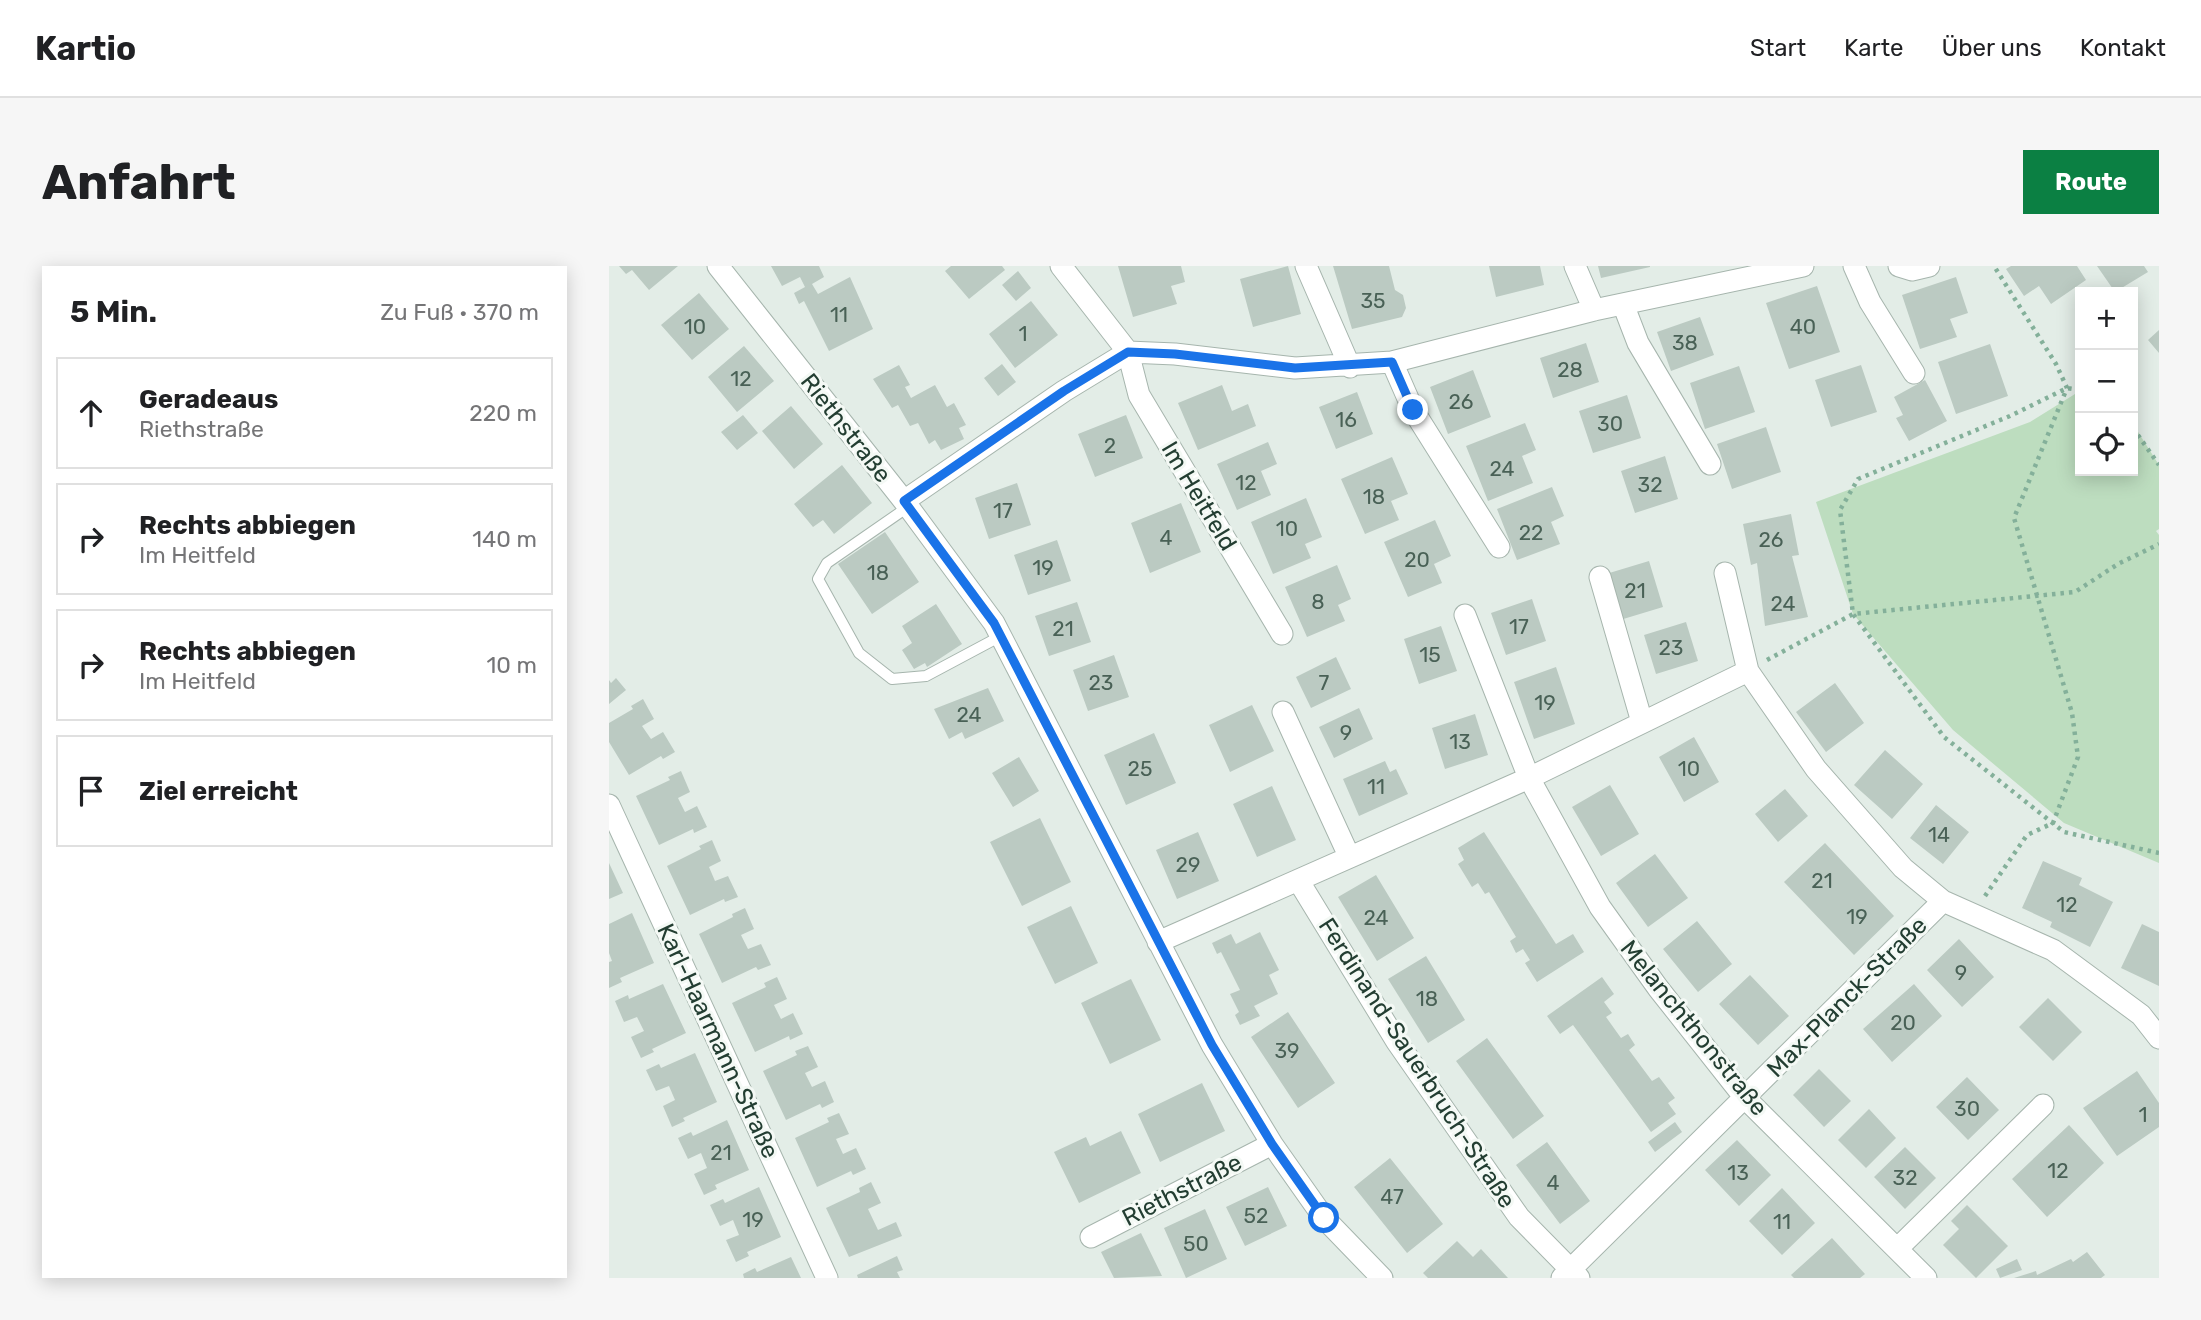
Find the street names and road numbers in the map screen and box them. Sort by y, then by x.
street label: Riethstraße [795,368,897,488]
street label: Im Heitfeld [1156,436,1242,556]
street label: Max-Planck-Straße [1761,911,1933,1083]
street label: Ferdinand-Sauerbruch-Straße [1313,913,1521,1213]
street label: Karl-Haarmann-Straße [651,919,785,1163]
street label: Melanchthonstraße [1615,935,1773,1121]
street label: Riethstraße [1118,1148,1246,1232]

